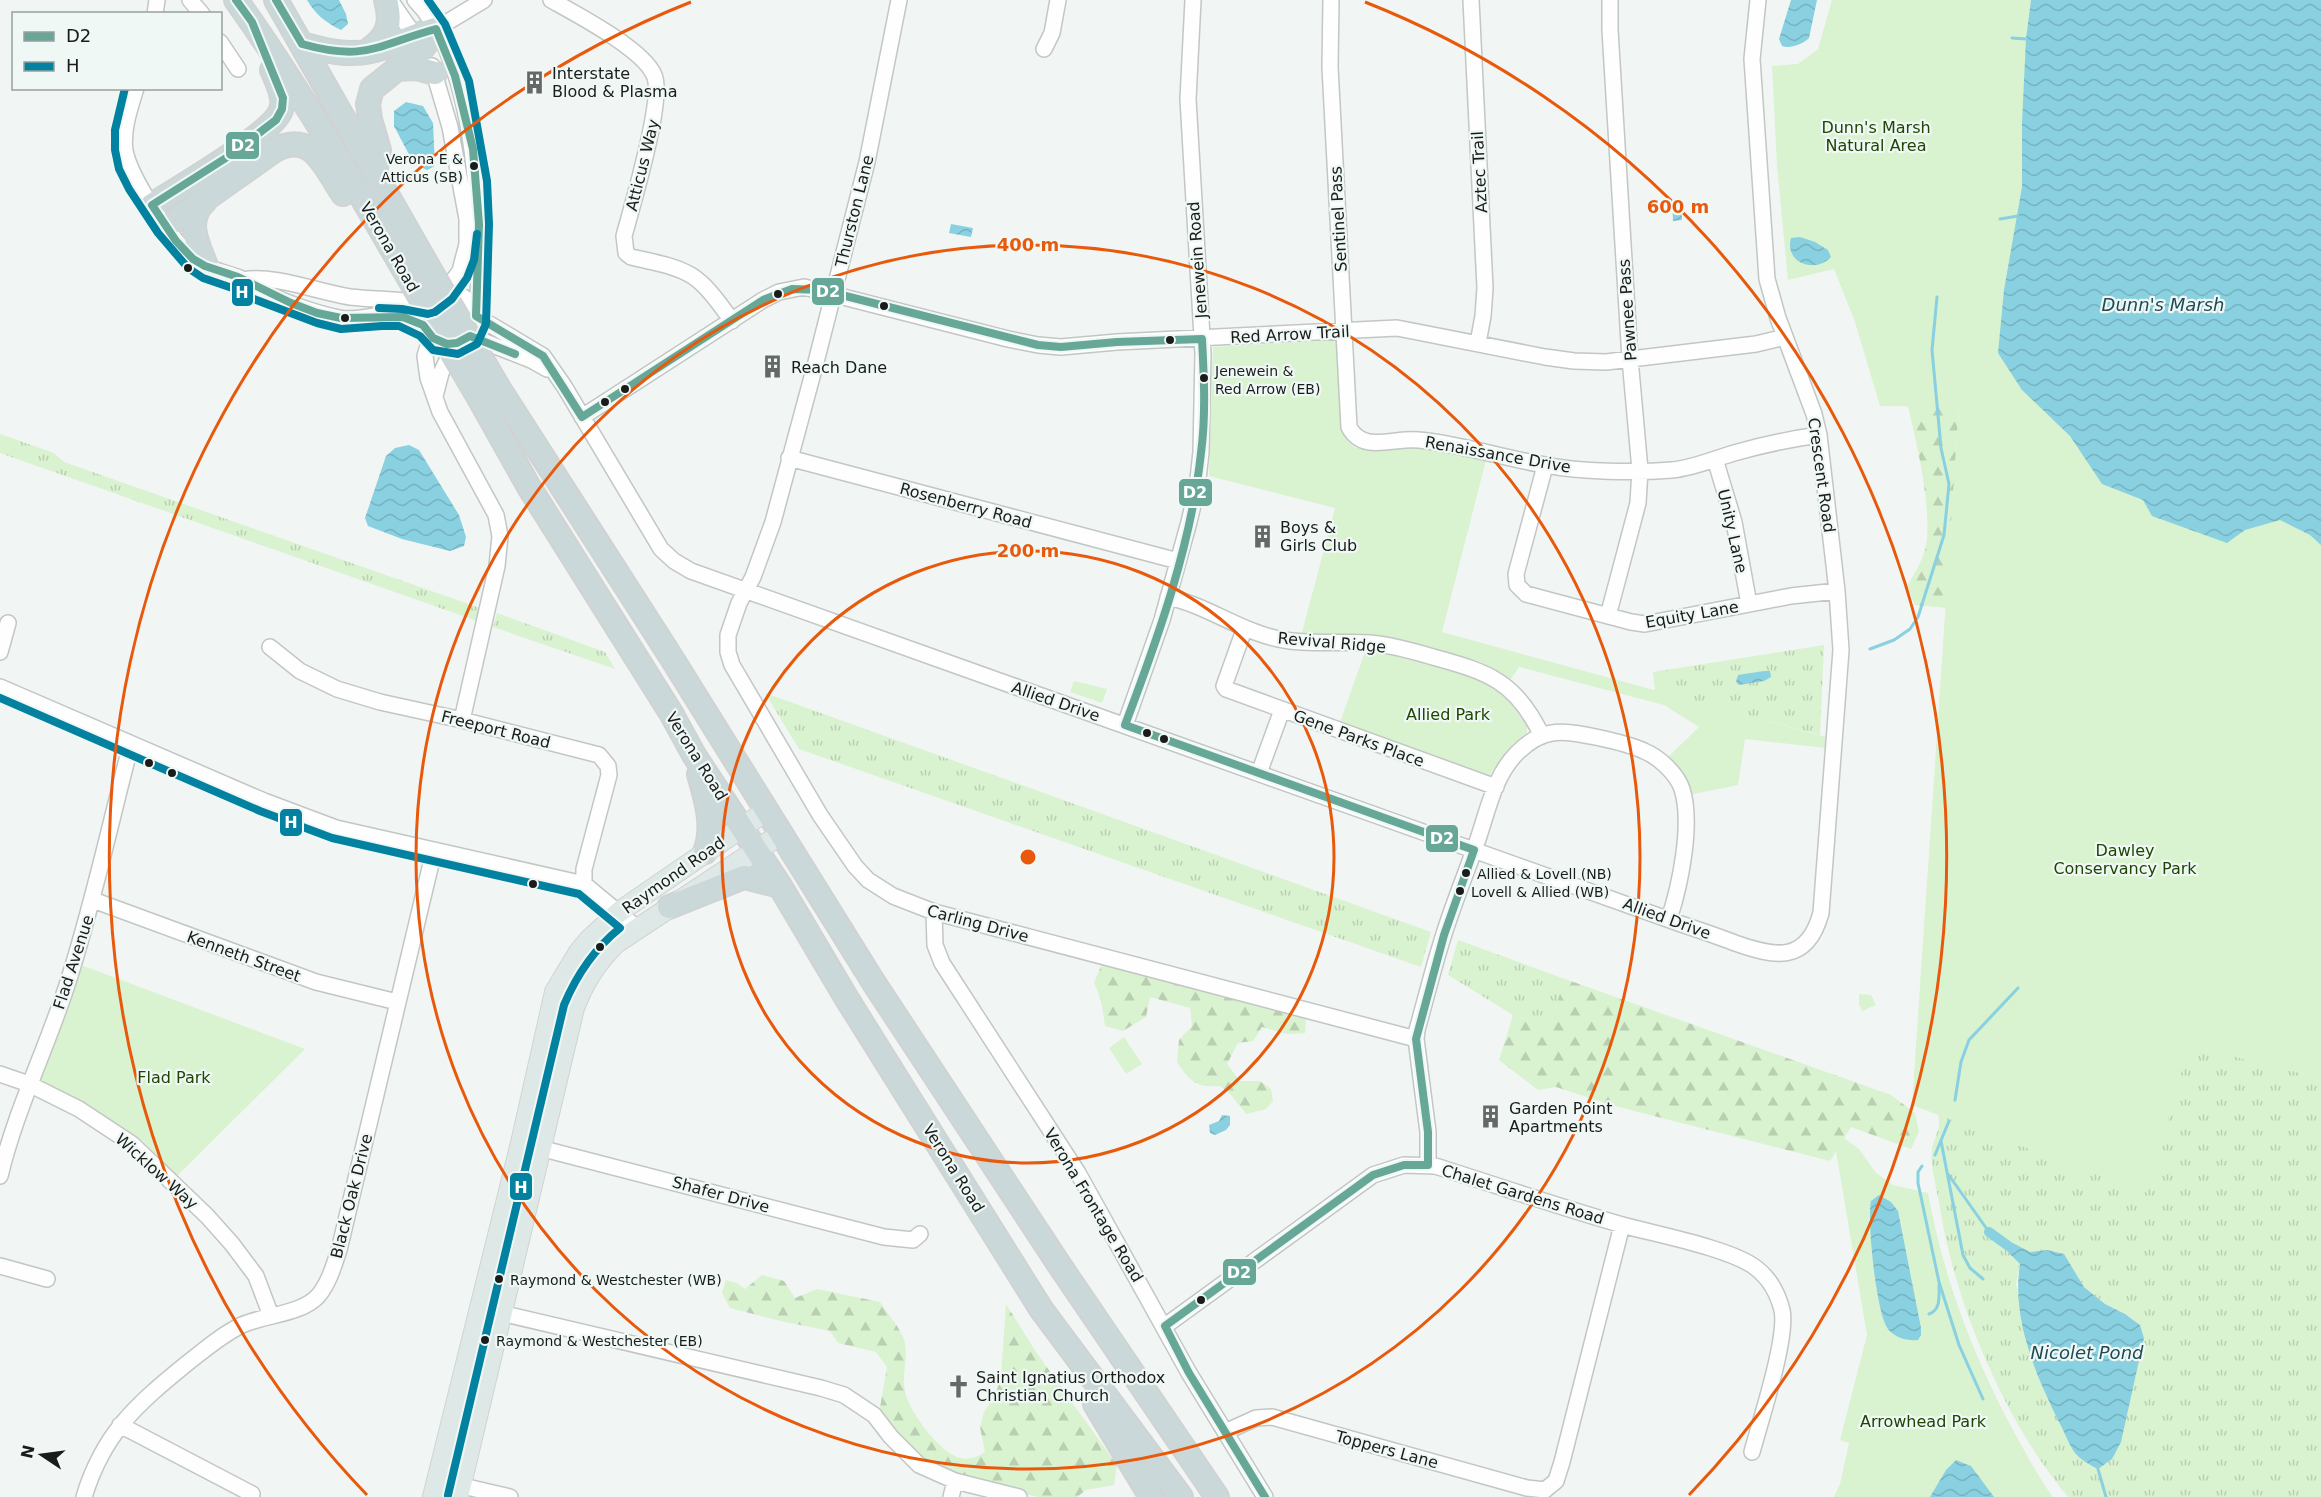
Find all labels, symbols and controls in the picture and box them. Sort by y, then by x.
legend [12,12,222,90]
text: D2 [66,25,91,46]
text: H [66,55,80,76]
place label: Interstate Blood & Plasma [552,64,677,101]
building icon: Interstate Blood & Plasma [521,69,547,95]
street label: Atticus Way [622,117,663,213]
park label: Dunn's Marsh Natural Area [1821,118,1931,155]
line badge: D2 [225,131,260,160]
street label: Aztec Trail [1468,131,1491,213]
text: D2 [231,136,255,155]
place label: Verona E & Atticus (SB) [381,151,463,185]
street label: Thurston Lane [831,153,878,270]
marker: Verona E & Atticus (SB) [468,160,480,172]
street label: Sentinel Pass [1326,166,1351,272]
text: 600 m [1647,196,1709,217]
street label: Verona Road [356,199,423,296]
street label: Jenewein Road [1184,201,1211,320]
text: 400 m [997,234,1059,255]
street label: Pawnee Pass [1614,258,1641,362]
unlabelled marker [182,262,194,274]
line badge: D2 [811,277,845,306]
line badge: H [231,278,254,307]
text: D2 [816,282,840,301]
text: H [235,283,249,302]
unlabelled marker [772,288,784,300]
water label: Dunn's Marsh [2102,294,2224,315]
unlabelled marker [878,300,890,312]
unlabelled marker [339,312,351,324]
street label: Red Arrow Trail [1230,322,1350,347]
unlabelled marker [1164,334,1176,346]
building icon: Reach Dane [760,354,786,380]
place label: Reach Dane [791,358,887,377]
place label: Jenewein & Red Arrow (EB) [1214,363,1320,397]
marker: Jenewein & Red Arrow (EB) [1198,372,1210,384]
unlabelled marker [619,383,631,395]
unlabelled marker [599,396,611,408]
street label: Crescent Road [1804,416,1839,534]
street label: Renaissance Drive [1424,432,1572,477]
line badge: D2 [1178,478,1213,507]
street label: Rosenberry Road [898,479,1034,532]
text: D2 [1183,483,1207,502]
street label: Unity Lane [1714,487,1751,575]
place label: Boys & Girls Club [1280,518,1357,555]
building icon: Boys & Girls Club [1249,523,1275,549]
text: 200 m [997,540,1059,561]
street label: Equity Lane [1644,597,1740,632]
street label: Revival Ridge [1277,628,1387,657]
street label: Allied Drive [1009,678,1102,725]
park label: Allied Park [1406,705,1491,724]
street label: Gene Parks Place [1291,706,1427,771]
street label: Freeport Road [439,707,553,752]
street label: Verona Road [662,709,731,804]
unlabelled marker [1141,727,1153,739]
unlabelled marker [1158,733,1170,745]
unlabelled marker [143,757,155,769]
unlabelled marker [166,767,178,779]
line badge: H [279,808,303,837]
text: H [284,813,298,832]
line badge: D2 [1425,824,1459,853]
text: D2 [1430,829,1454,848]
street label: Raymond Road [618,833,728,918]
park label: Dawley Conservancy Park [2053,841,2197,878]
centre of rings [1018,847,1038,867]
place label: Allied & Lovell (NB) [1477,866,1612,882]
marker: Allied & Lovell (NB) [1460,867,1472,879]
unlabelled marker [527,878,539,890]
place label: Lovell & Allied (WB) [1471,884,1609,900]
marker: Lovell & Allied (WB) [1454,885,1466,897]
street label: Allied Drive [1620,894,1713,943]
street label: Carling Drive [925,901,1031,946]
street label: Flad Avenue [49,913,98,1012]
street label: Kenneth Street [184,927,303,986]
unlabelled marker [594,941,606,953]
park label: Flad Park [137,1068,211,1087]
place label: Garden Point Apartments [1509,1099,1612,1136]
building icon: Garden Point Apartments [1478,1104,1504,1130]
street label: Verona Road [919,1121,988,1216]
street label: Verona Frontage Road [1040,1125,1147,1286]
street label: Wicklow Way [111,1129,202,1213]
street label: Black Oak Drive [327,1132,376,1260]
street label: Chalet Gardens Road [1439,1161,1606,1228]
line badge: H [509,1172,533,1201]
street label: Shafer Drive [670,1172,772,1217]
text: H [514,1178,528,1197]
line badge: D2 [1222,1258,1257,1286]
text: D2 [1227,1263,1251,1282]
place label: Raymond & Westchester (WB) [510,1272,722,1288]
marker: Raymond & Westchester (WB) [493,1273,505,1285]
unlabelled marker [1195,1294,1207,1306]
place label: Raymond & Westchester (EB) [496,1333,703,1349]
marker: Raymond & Westchester (EB) [479,1334,491,1346]
water label: Nicolet Pond [2031,1342,2144,1363]
place label: Saint Ignatius Orthodox Christian Church [976,1368,1165,1405]
church icon: Saint Ignatius Orthodox Christian Church [945,1373,971,1399]
park label: Arrowhead Park [1860,1412,1987,1431]
north arrow [12,1425,72,1485]
street label: Toppers Lane [1332,1426,1440,1472]
text: N [17,1443,39,1460]

